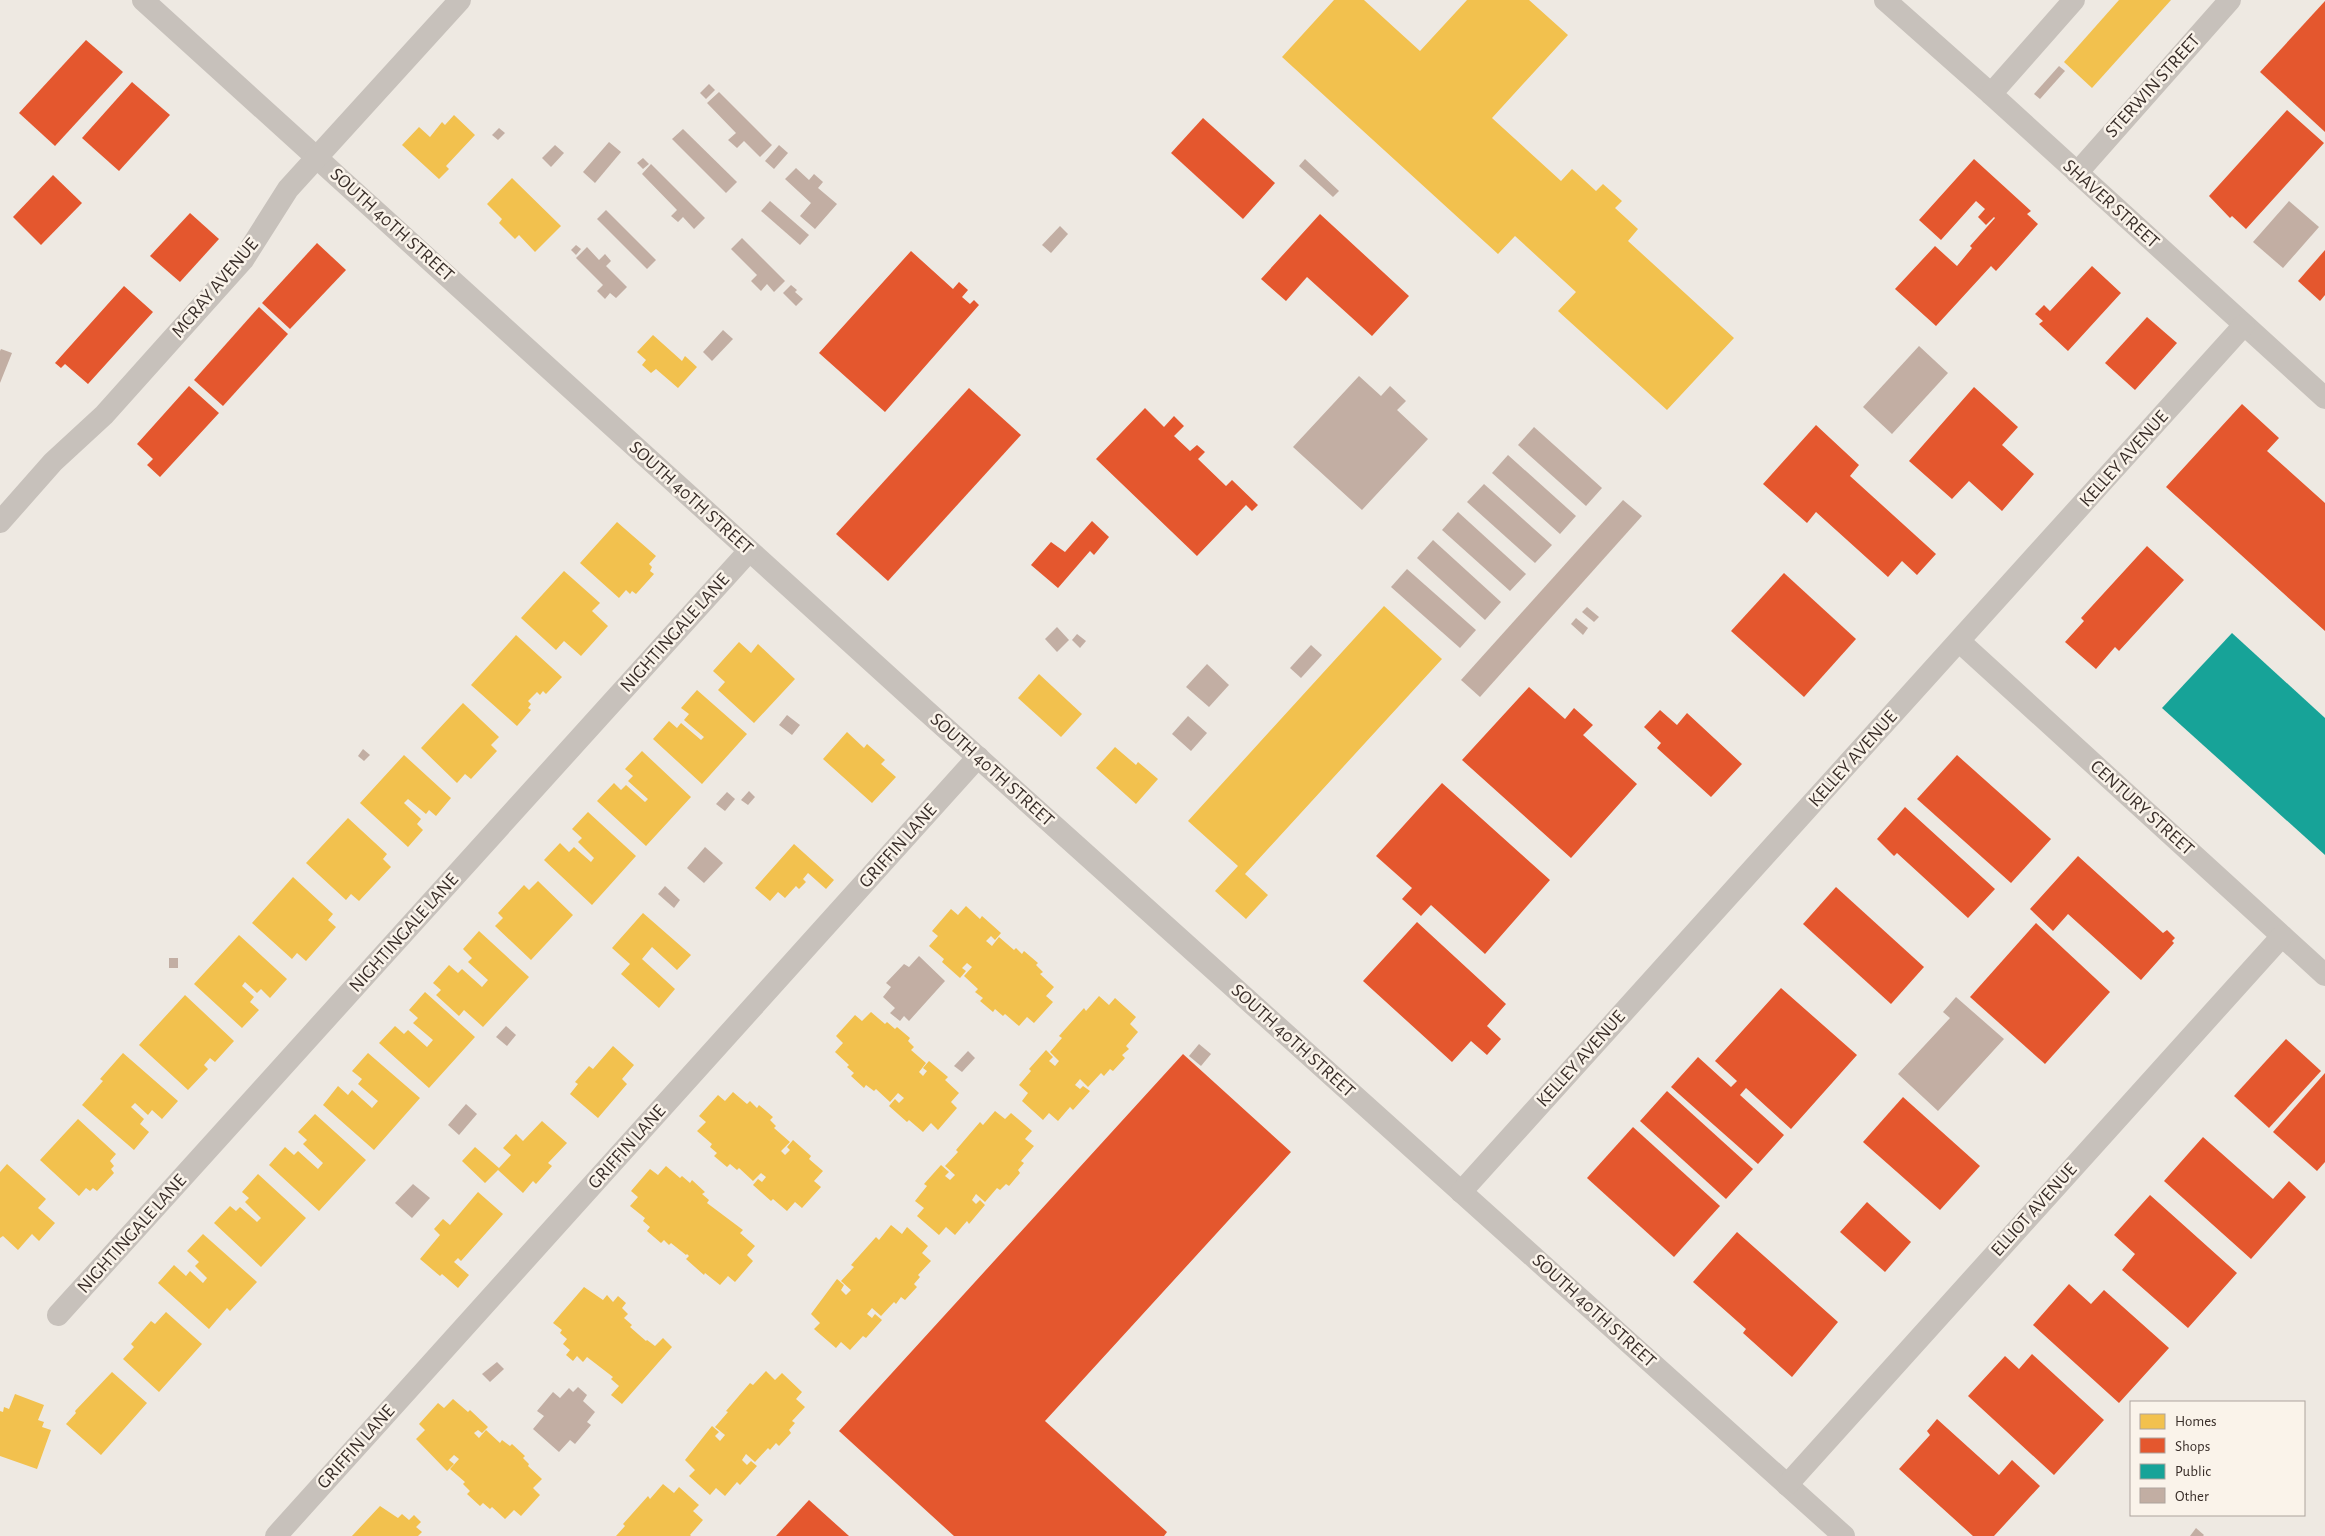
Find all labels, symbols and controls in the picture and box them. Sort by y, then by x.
street label: STERWIN STREET [2102,31,2204,141]
street label: SHAVER STREET [2059,156,2163,252]
street label: SOUTH 40TH STREET [327,165,457,285]
street label: MCRAY AVENUE [168,235,262,341]
street label: KELLEY AVENUE [2076,407,2172,511]
street label: SOUTH 40TH STREET [626,438,756,558]
street label: NIGHTINGALE LANE [617,570,733,696]
street label: KELLEY AVENUE [1805,707,1901,811]
street label: SOUTH 40TH STREET [927,710,1057,830]
street label: CENTURY STREET [2086,757,2198,859]
street label: GRIFFIN LANE [856,800,940,892]
street label: NIGHTINGALE LANE [346,870,462,996]
street label: SOUTH 40TH STREET [1228,981,1358,1101]
street label: KELLEY AVENUE [1533,1007,1629,1111]
street label: GRIFFIN LANE [585,1101,669,1193]
street label: ELLIOT AVENUE [1987,1160,2081,1260]
street label: NIGHTINGALE LANE [74,1171,190,1297]
street label: SOUTH 40TH STREET [1529,1251,1659,1371]
street label: GRIFFIN LANE [314,1401,398,1493]
legend [2130,1401,2305,1516]
text: Homes [2175,1414,2217,1429]
text: Shops [2175,1439,2210,1454]
text: Public [2175,1464,2211,1479]
text: Other [2175,1489,2209,1504]

